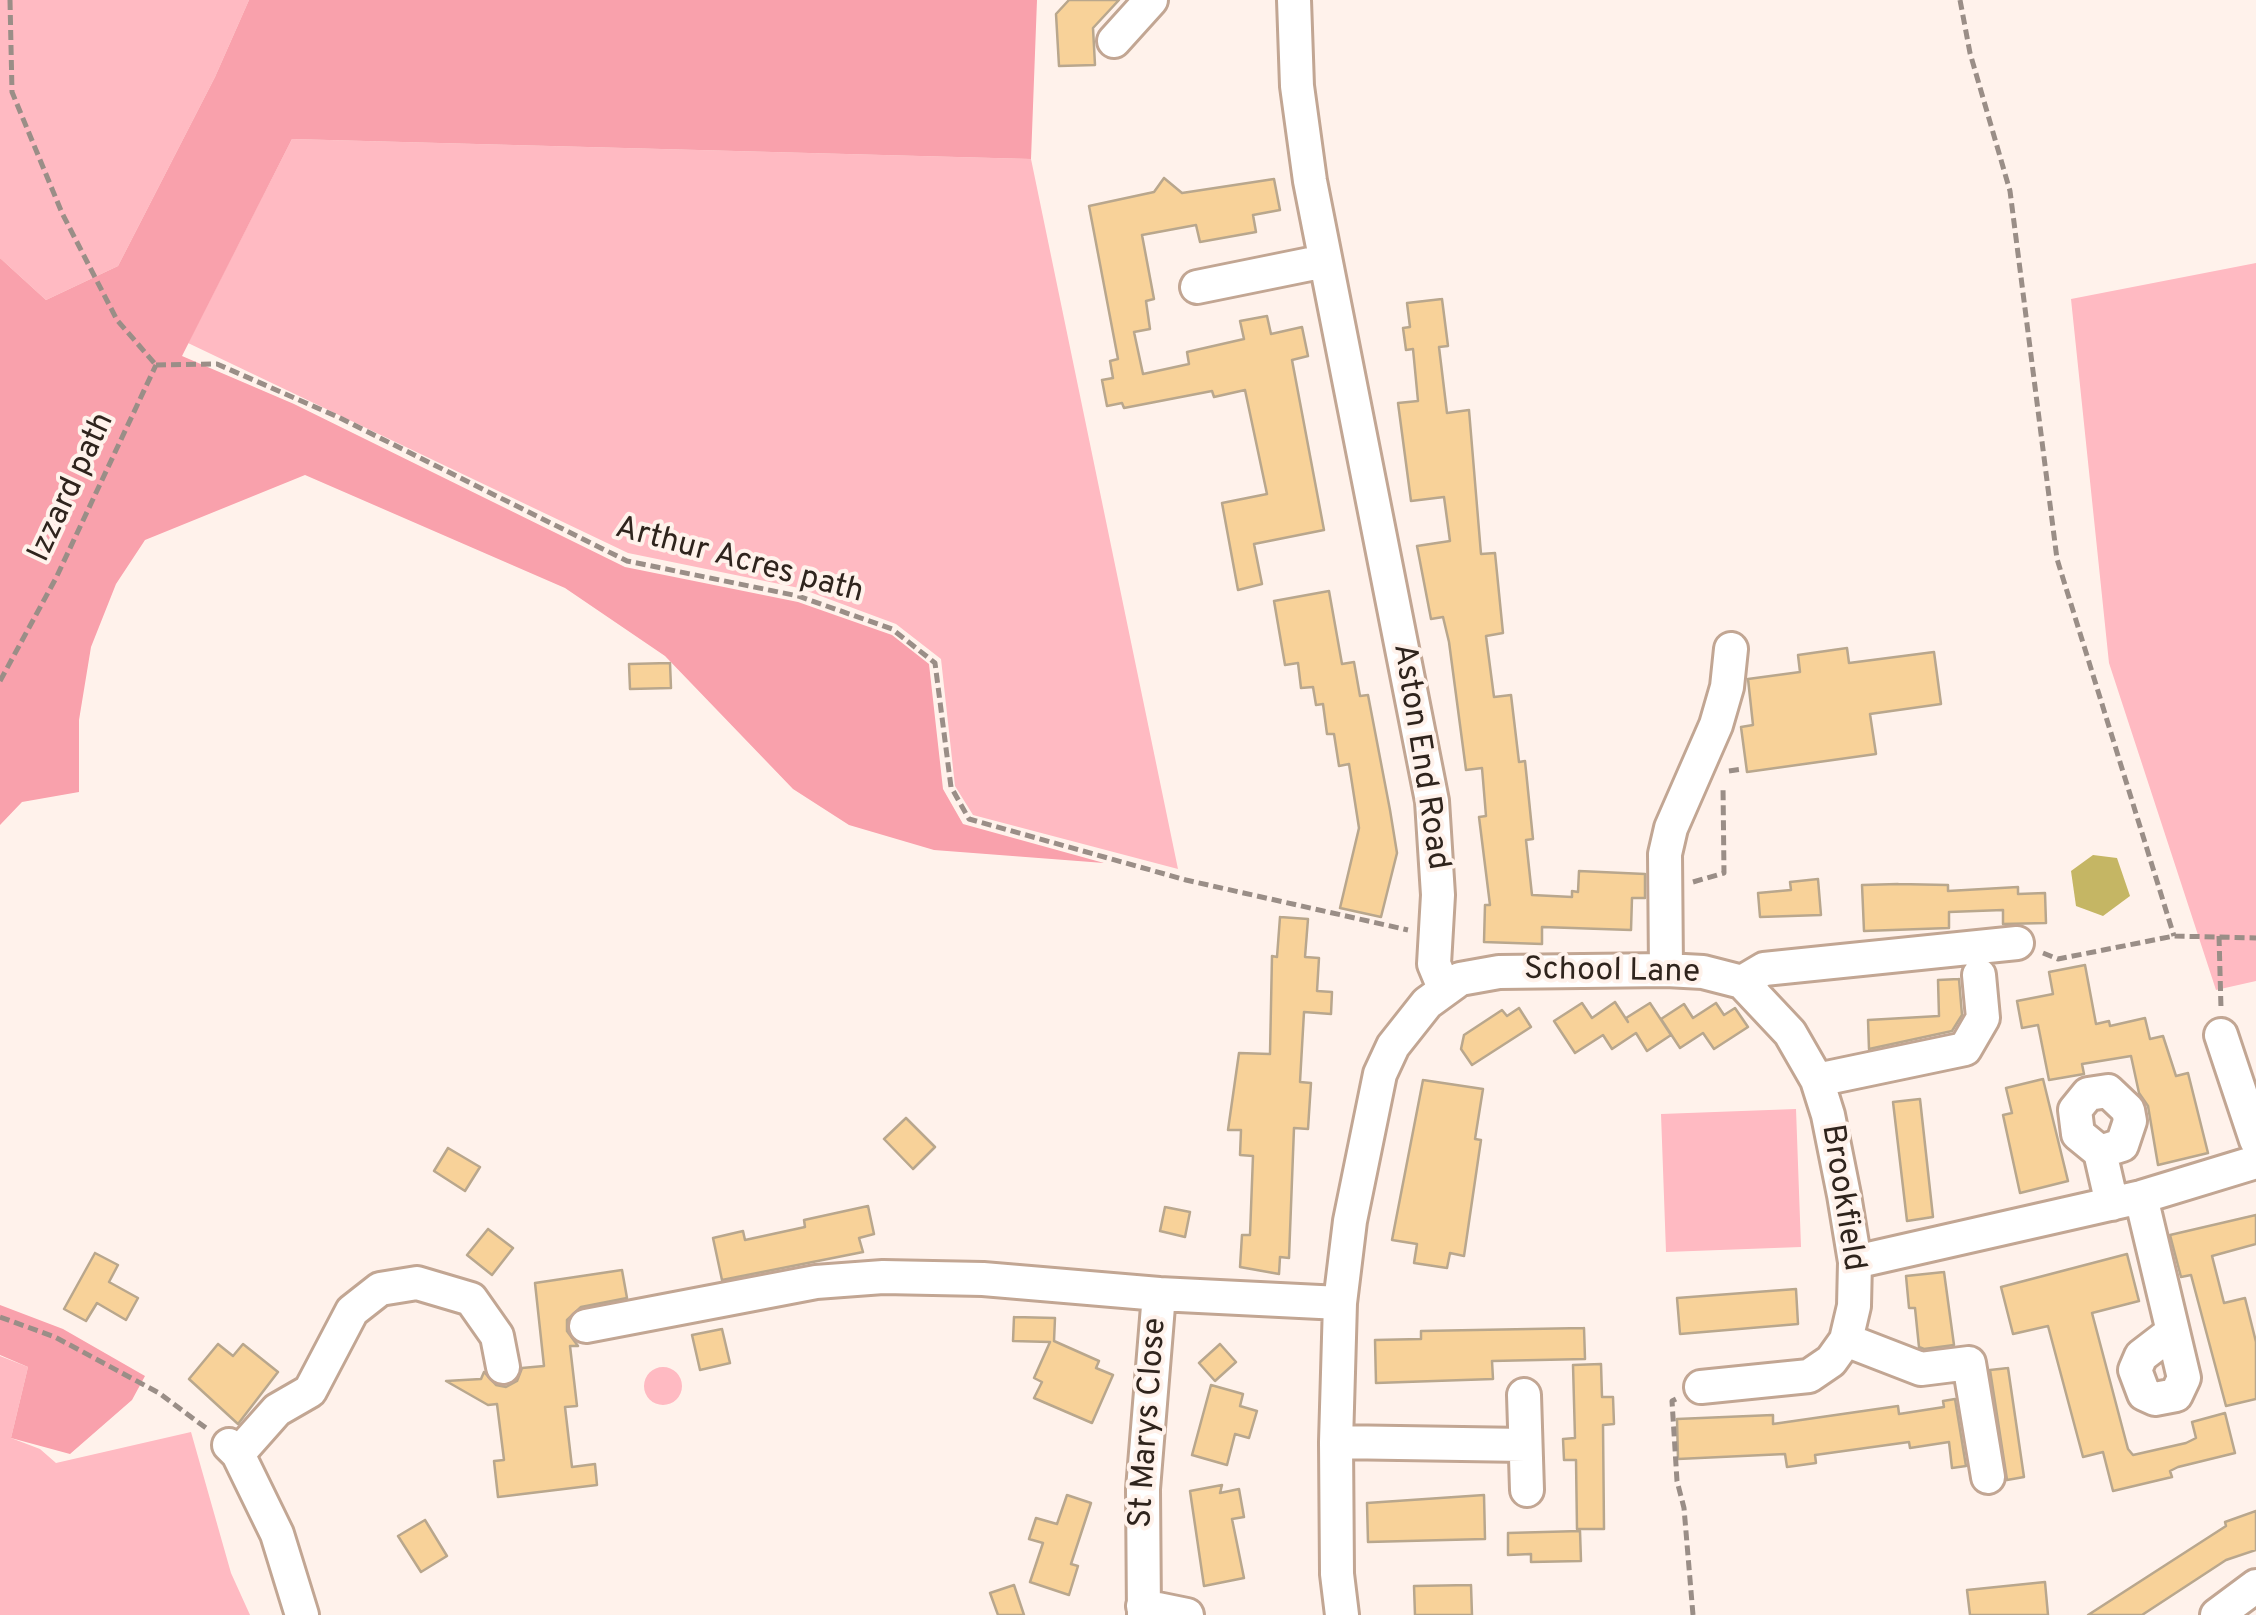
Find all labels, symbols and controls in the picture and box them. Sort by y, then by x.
street label: Izzard path [22,407,124,569]
street label: Arthur Acres path [611,510,867,614]
street label: Aston End Road [1382,641,1456,873]
street label: School Lane [1524,952,1700,994]
street label: Brookfield [1810,1122,1872,1274]
street label: St Marys Close [1124,1317,1176,1529]

